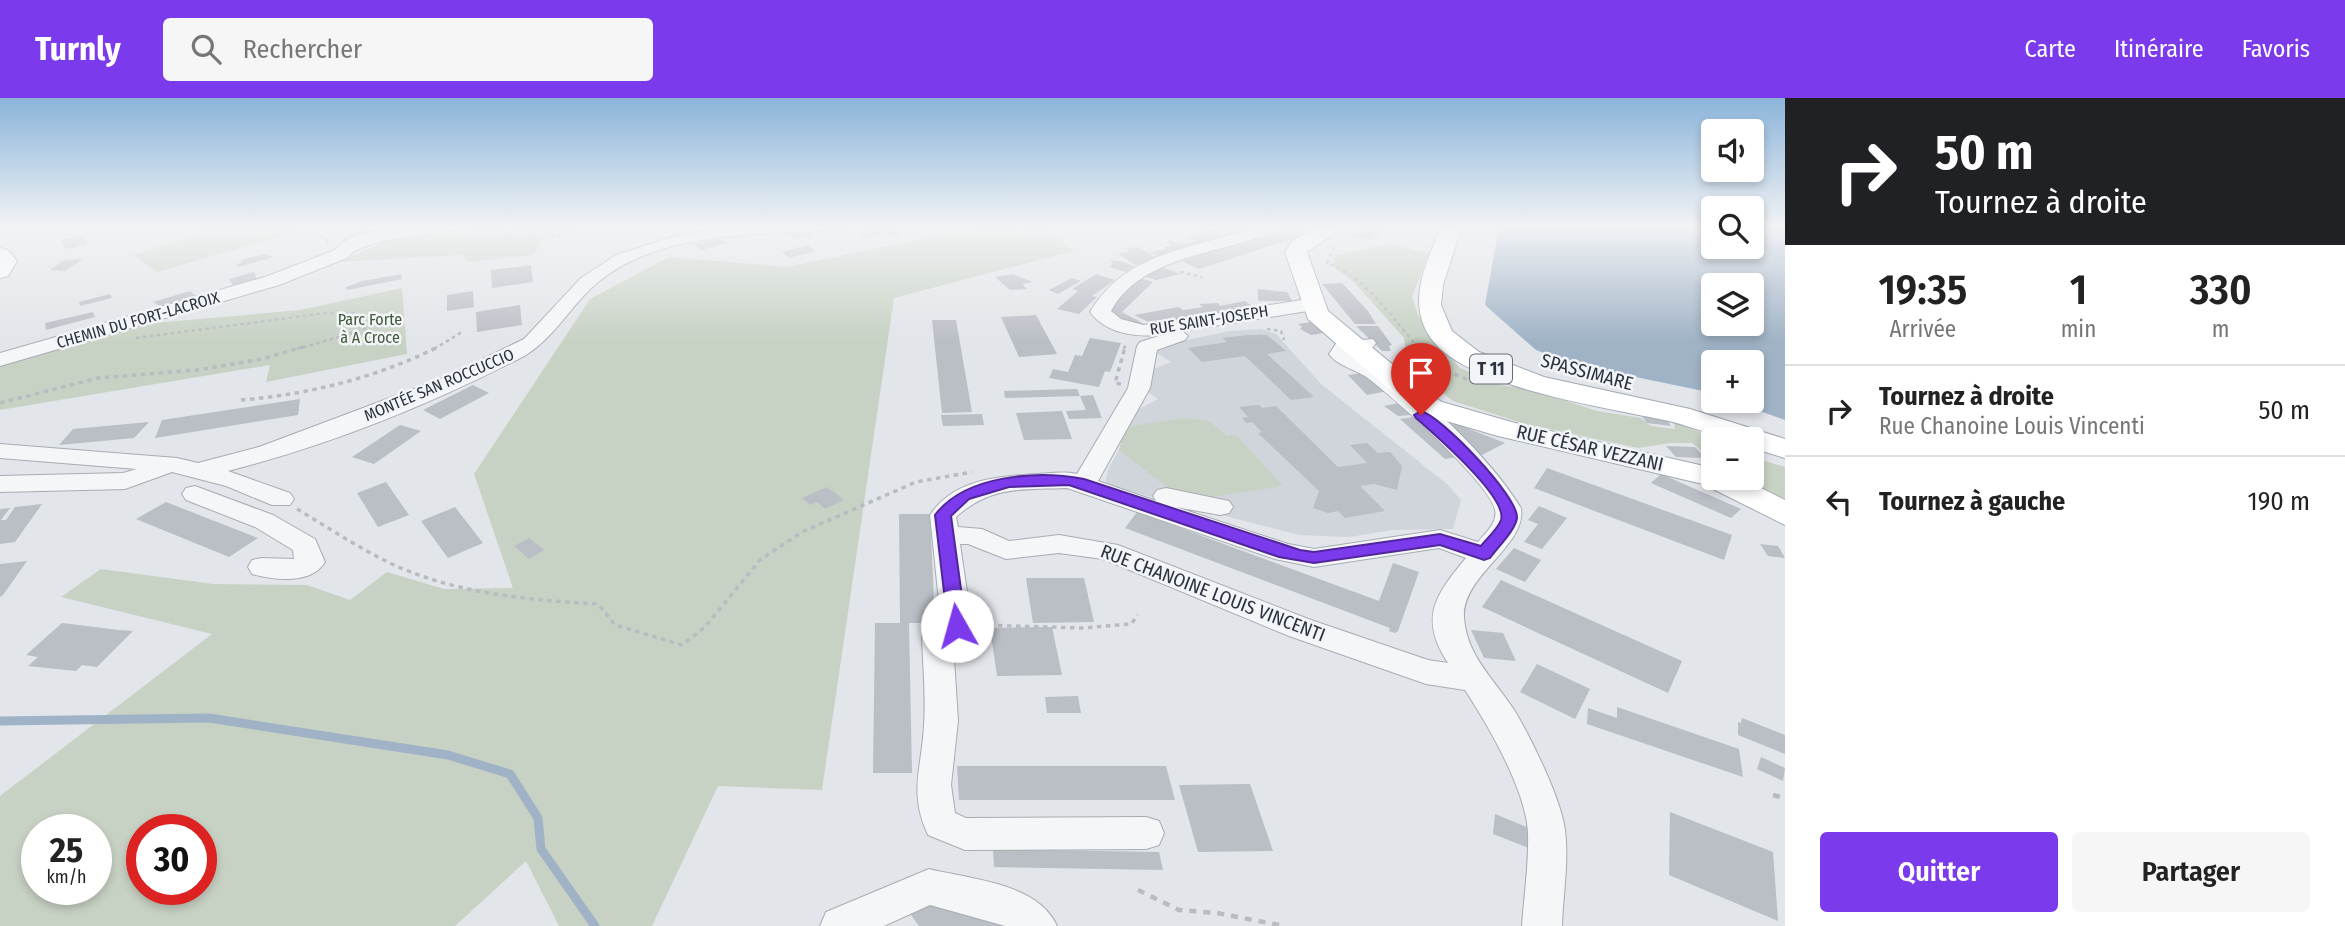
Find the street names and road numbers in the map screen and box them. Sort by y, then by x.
street label: CHEMIN DU FORT-LACROIX [54,288,222,352]
street label: RUE SAINT-JOSEPH [1148,301,1270,339]
street label: MONTÉE SAN ROCCUCCIO [361,345,517,425]
street label: SPASSIMARE [1538,349,1636,395]
road number: T 11 [1470,354,1512,384]
street label: RUE CÉSAR VEZZANI [1514,420,1666,476]
street label: RUE CHANOINE LOUIS VINCENTI [1097,539,1329,647]

